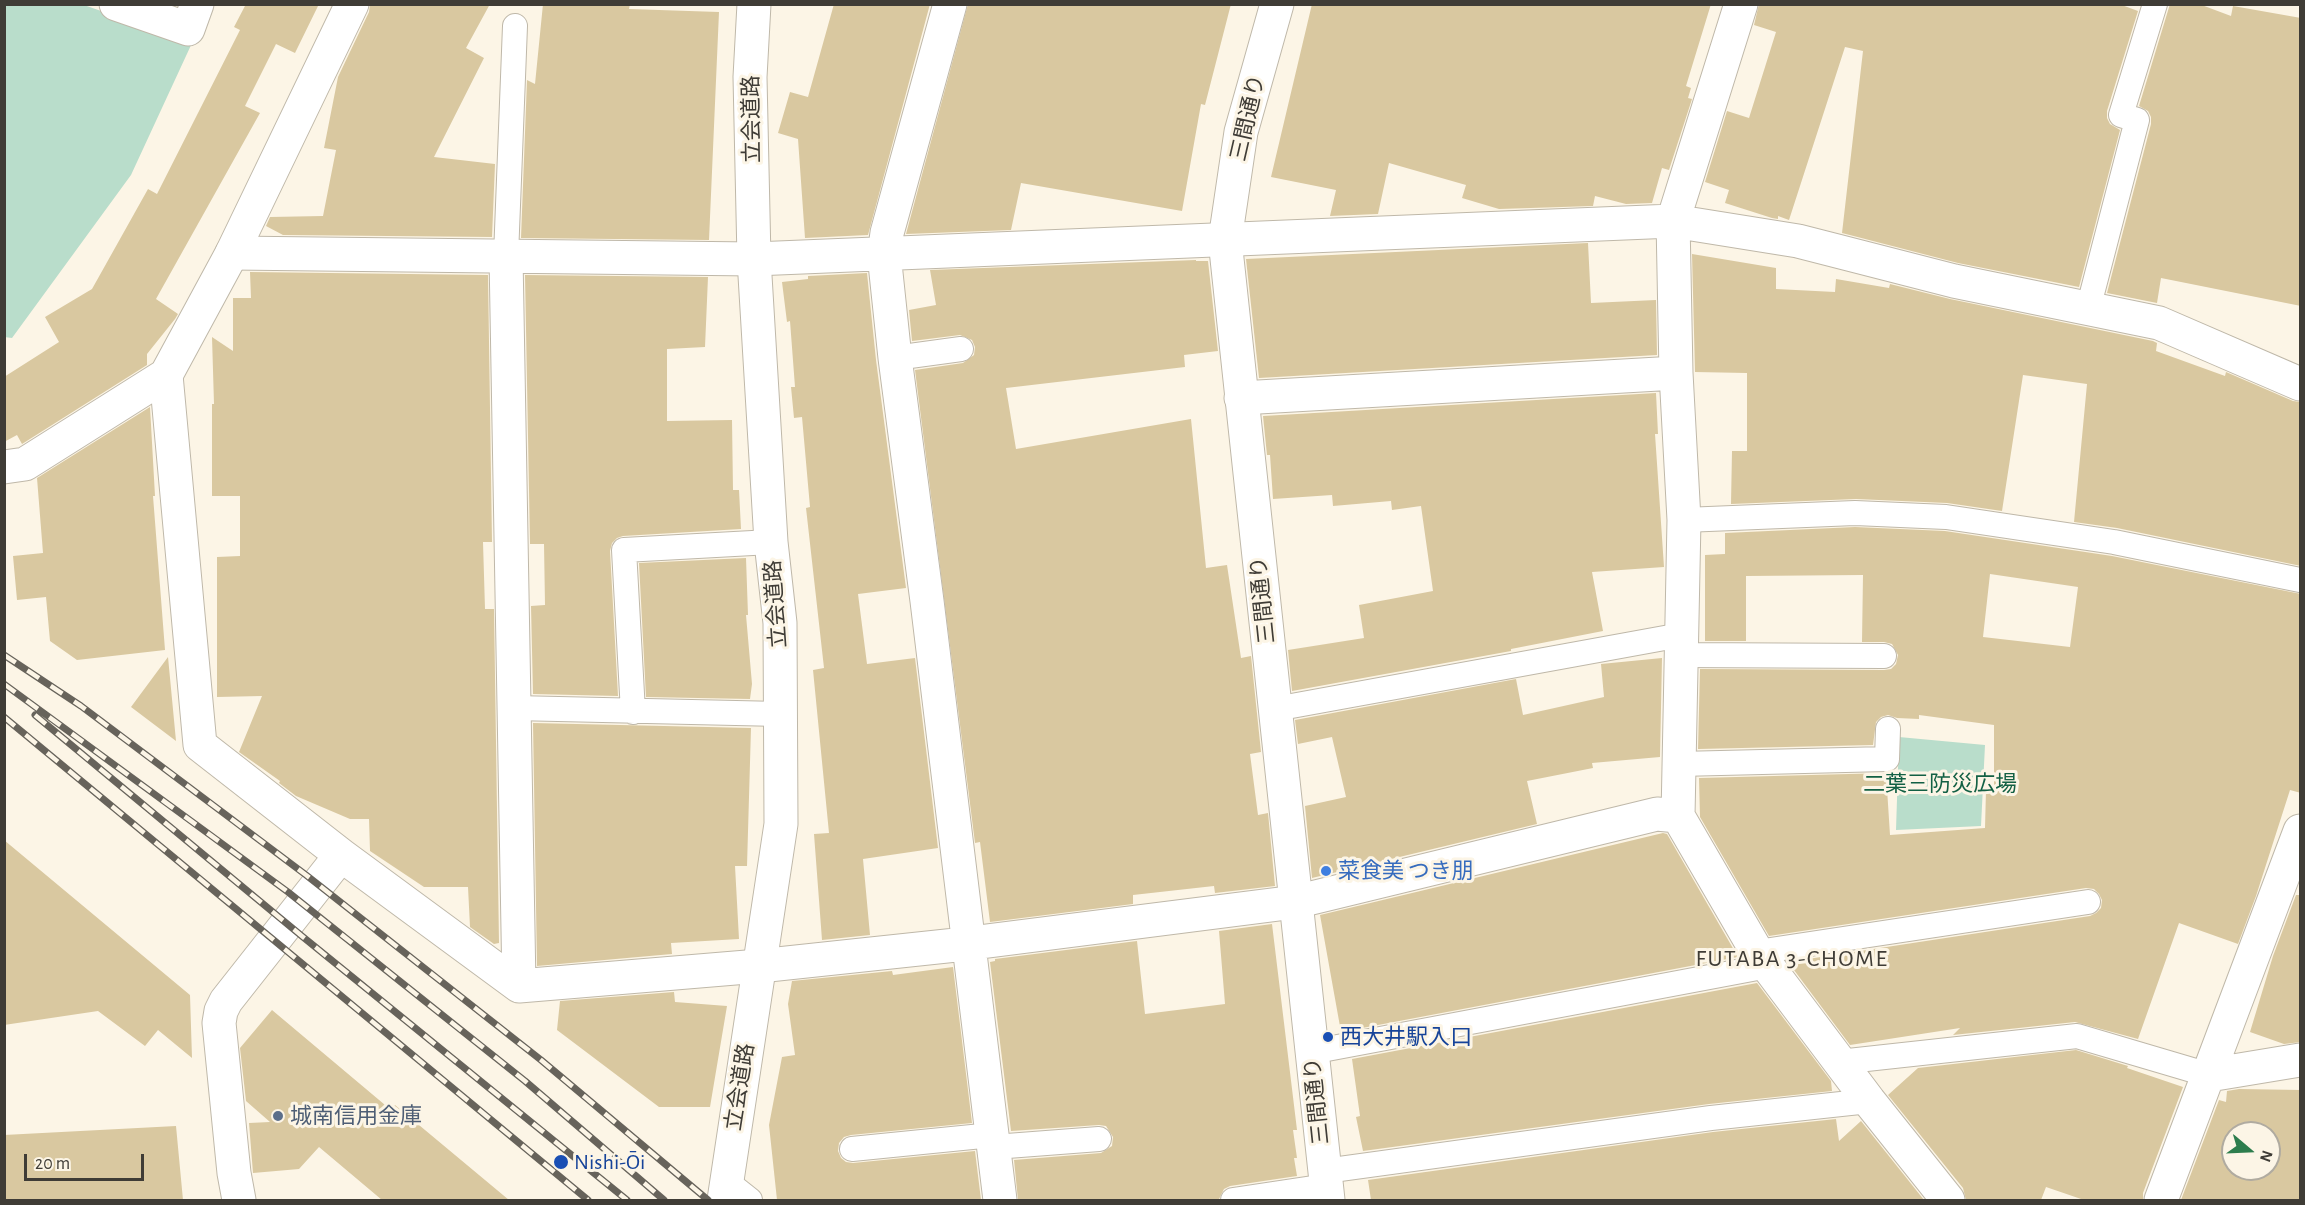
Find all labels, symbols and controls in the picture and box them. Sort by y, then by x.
street label: 三間通り [1225,72,1271,164]
street label: 立会道路 [738,75,766,163]
street label: 三間通り [1245,555,1281,645]
street label: 立会道路 [760,559,792,649]
park label: 二葉三防災広場 [1863,771,2017,797]
place label: 菜食美 つき朋 [1338,858,1474,884]
marker: 菜食美 つき朋 [1319,864,1333,878]
district label: FUTABA 3-CHOME [1696,945,1888,973]
place label: 西大井駅入口 [1340,1024,1472,1050]
marker: 西大井駅入口 [1321,1030,1335,1044]
street label: 立会道路 [720,1041,760,1133]
street label: 三間通り [1299,1056,1335,1146]
place label: 城南信用金庫 [290,1103,422,1129]
marker: 城南信用金庫 [271,1109,285,1123]
north arrow [2221,1121,2281,1181]
scale bar [27,1142,147,1180]
text: N [2257,1148,2276,1164]
place label: Nishi-Ōi [574,1149,645,1175]
marker: Nishi-Ōi [552,1153,570,1171]
text: 20 m [35,1155,70,1173]

